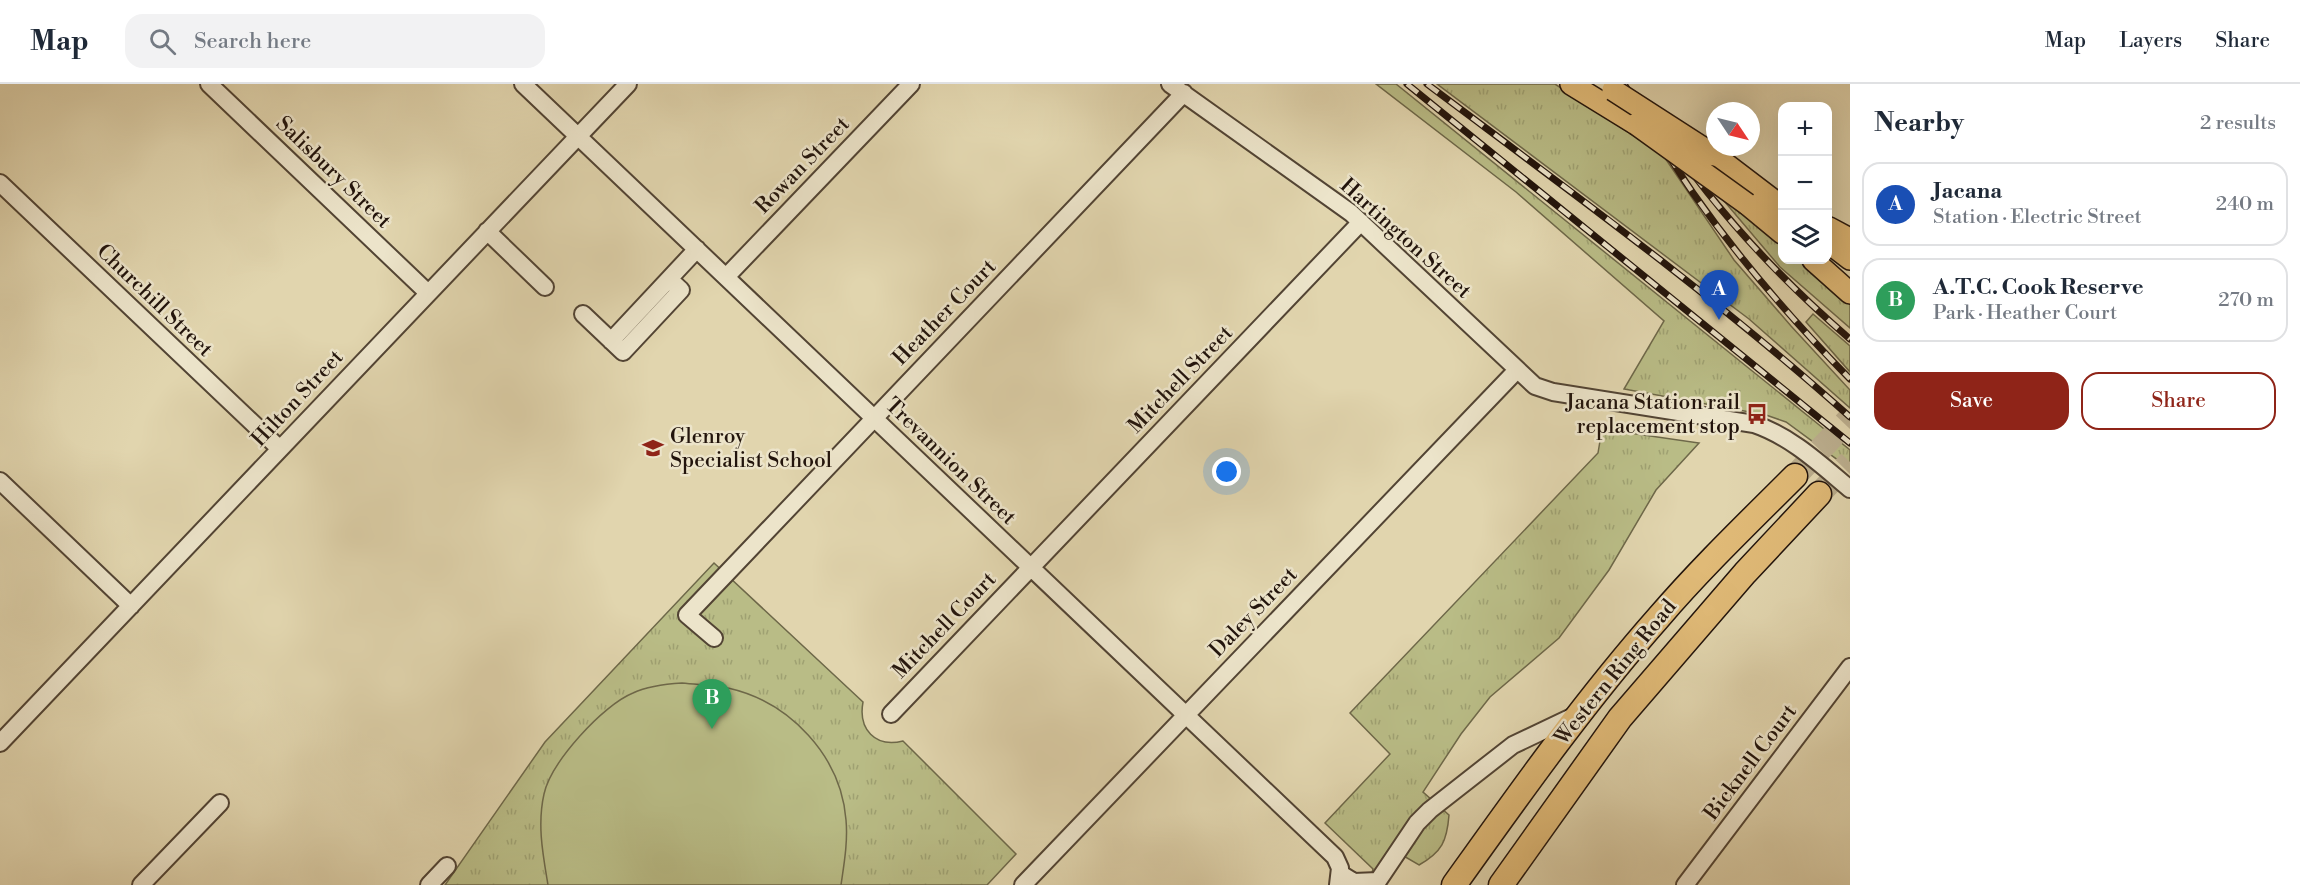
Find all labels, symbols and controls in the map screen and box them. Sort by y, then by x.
search box [125,14,545,68]
text: Map [30,24,89,59]
icon: search [146,25,179,58]
text: Search here [194,28,311,55]
text: Map [2045,28,2086,54]
text: Layers [2119,28,2182,54]
text: Share [2215,28,2270,54]
north arrow [1706,102,1760,156]
map controls [1778,102,1832,264]
button: + [1778,102,1832,156]
text: Nearby [1874,107,1964,139]
street label: Salisbury Street [270,111,397,235]
street label: Rowan Street [750,111,856,220]
text: 2 results [2200,111,2276,136]
button: − [1778,156,1832,210]
street label: Hartington Street [1334,173,1477,305]
text: Jacana [1933,178,2002,205]
text: A [1888,192,1903,217]
text: 240 m [2216,192,2274,217]
text: Station · Electric Street [1933,205,2142,230]
button: layers [1778,210,1832,264]
street label: Churchill Street [91,239,218,363]
street label: Heather Court [888,254,1002,371]
pin: A [1700,270,1738,320]
text: A.T.C. Cook Reserve [1933,274,2144,301]
text: B [1888,288,1903,313]
text: 270 m [2218,288,2274,313]
text: Park · Heather Court [1933,301,2117,326]
street label: Mitchell Street [1123,320,1239,439]
street label: Hilton Street [246,344,350,452]
button: Save [1874,372,2069,430]
button: Share [2081,372,2276,430]
place label: Jacana Station rail replacement stop [1565,390,1740,440]
street label: Trevannion Street [879,393,1022,531]
bus stop icon: Jacana Station rail replacement stop [1745,402,1769,426]
place label: Glenroy Specialist School [670,424,832,474]
school or university icon: Glenroy Specialist School [641,436,665,460]
your location [1212,457,1241,486]
street label: Daley Street [1204,562,1303,663]
street label: Mitchell Court [887,567,1002,684]
street label: Western Ring Road [1549,595,1682,751]
pin: B [692,680,732,729]
street label: Bicknell Court [1698,699,1803,827]

